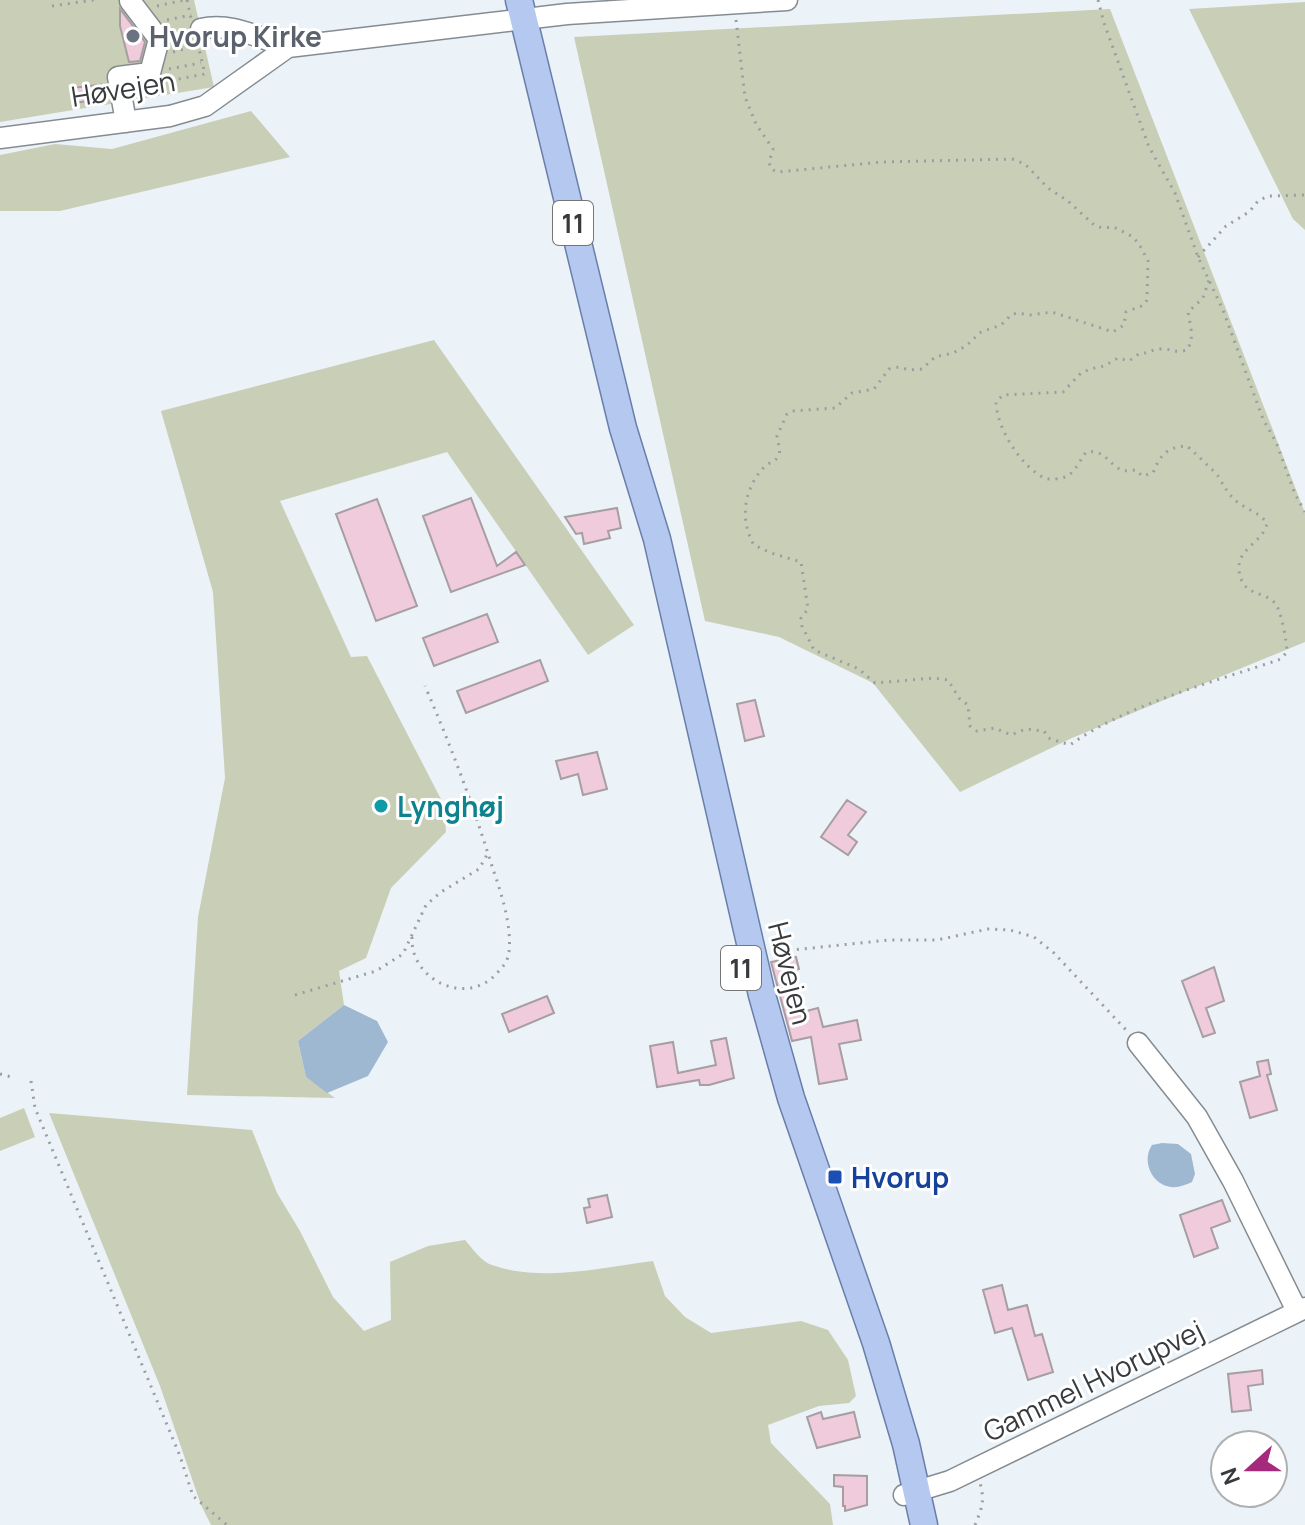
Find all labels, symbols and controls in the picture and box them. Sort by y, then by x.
place label: Hvorup Kirke [149,17,322,55]
marker: Hvorup Kirke [124,27,142,45]
street label: Høvejen [68,61,178,115]
road number: 11 [553,201,593,245]
place label: Lynghøj [397,787,504,825]
marker: Lynghøj [372,797,390,815]
street label: Høvejen [760,918,822,1028]
road number: 11 [721,946,761,990]
place label: Hvorup [851,1158,949,1196]
marker: Hvorup [826,1168,844,1186]
street label: Gammel Hvorupvej [977,1310,1209,1450]
north arrow [1209,1429,1289,1509]
text: N [1213,1463,1247,1489]

